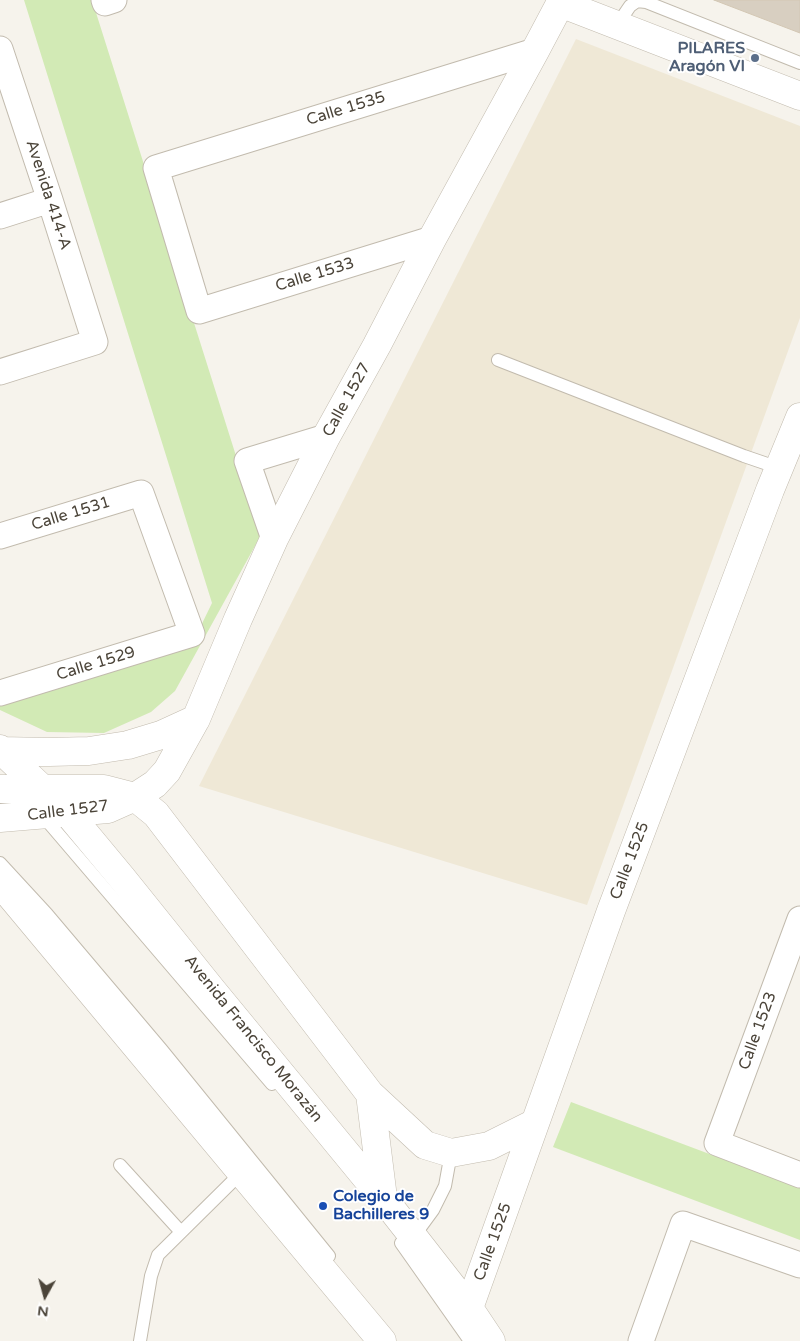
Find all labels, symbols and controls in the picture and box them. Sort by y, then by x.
place label: PILARES Aragón VI [669,39,745,77]
marker: PILARES Aragón VI [749,52,761,64]
street label: Calle 1535 [304,88,388,130]
street label: Avenida 414-A [21,138,75,252]
street label: Calle 1533 [273,254,357,296]
street label: Calle 1527 [319,360,375,440]
street label: Calle 1531 [29,493,113,535]
street label: Calle 1529 [54,643,138,685]
street label: Calle 1527 [26,797,110,825]
street label: Calle 1525 [606,820,654,902]
street label: Avenida Francisco Morazán [180,952,326,1126]
street label: Calle 1523 [735,989,781,1073]
place label: Colegio de Bachilleres 9 [333,1187,429,1225]
marker: Colegio de Bachilleres 9 [317,1200,329,1212]
street label: Calle 1525 [470,1200,516,1284]
north arrow [20,1271,70,1321]
text: N [36,1302,50,1321]

